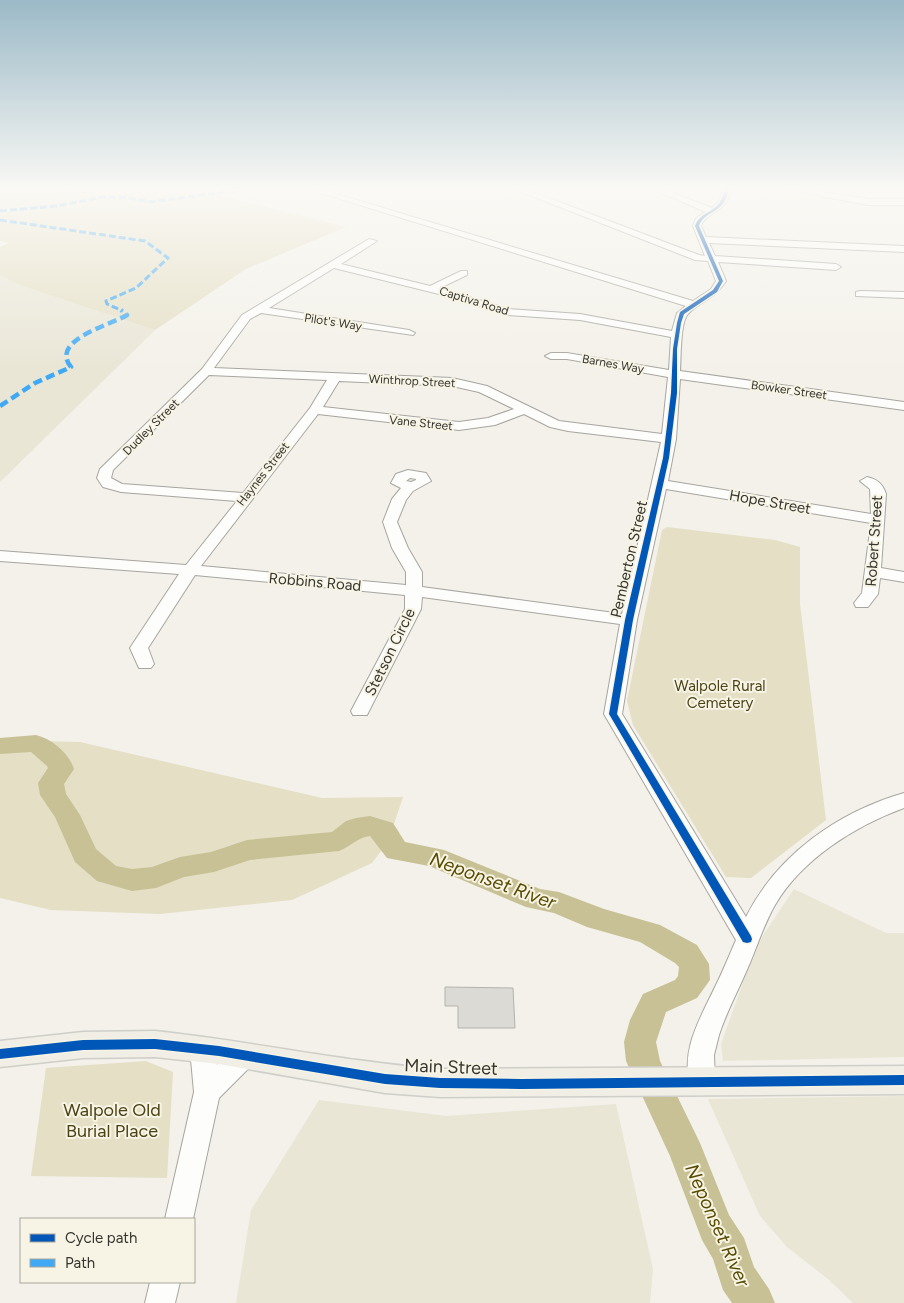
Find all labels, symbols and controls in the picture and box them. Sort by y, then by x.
street label: Captiva Road [438,284,510,318]
street label: Pilot's Way [303,311,364,334]
street label: Barnes Way [581,352,646,376]
street label: Winthrop Street [368,372,456,390]
street label: Bowker Street [750,378,828,402]
street label: Dudley Street [120,396,182,458]
street label: Vane Street [389,413,454,433]
street label: Haynes Street [234,439,292,509]
street label: Hope Street [728,486,813,518]
street label: Robert Street [862,494,886,587]
street label: Pemberton Street [607,498,651,619]
street label: Robbins Road [268,569,362,595]
street label: Stetson Circle [361,605,419,699]
park label: Walpole Rural Cemetery [674,677,766,712]
water label: Neponset River [427,847,559,914]
street label: Main Street [404,1054,498,1080]
park label: Walpole Old Burial Place [63,1099,161,1142]
water label: Neponset River [680,1160,755,1291]
legend [20,1218,195,1283]
text: Cycle path [65,1229,137,1247]
text: Path [65,1254,95,1272]

